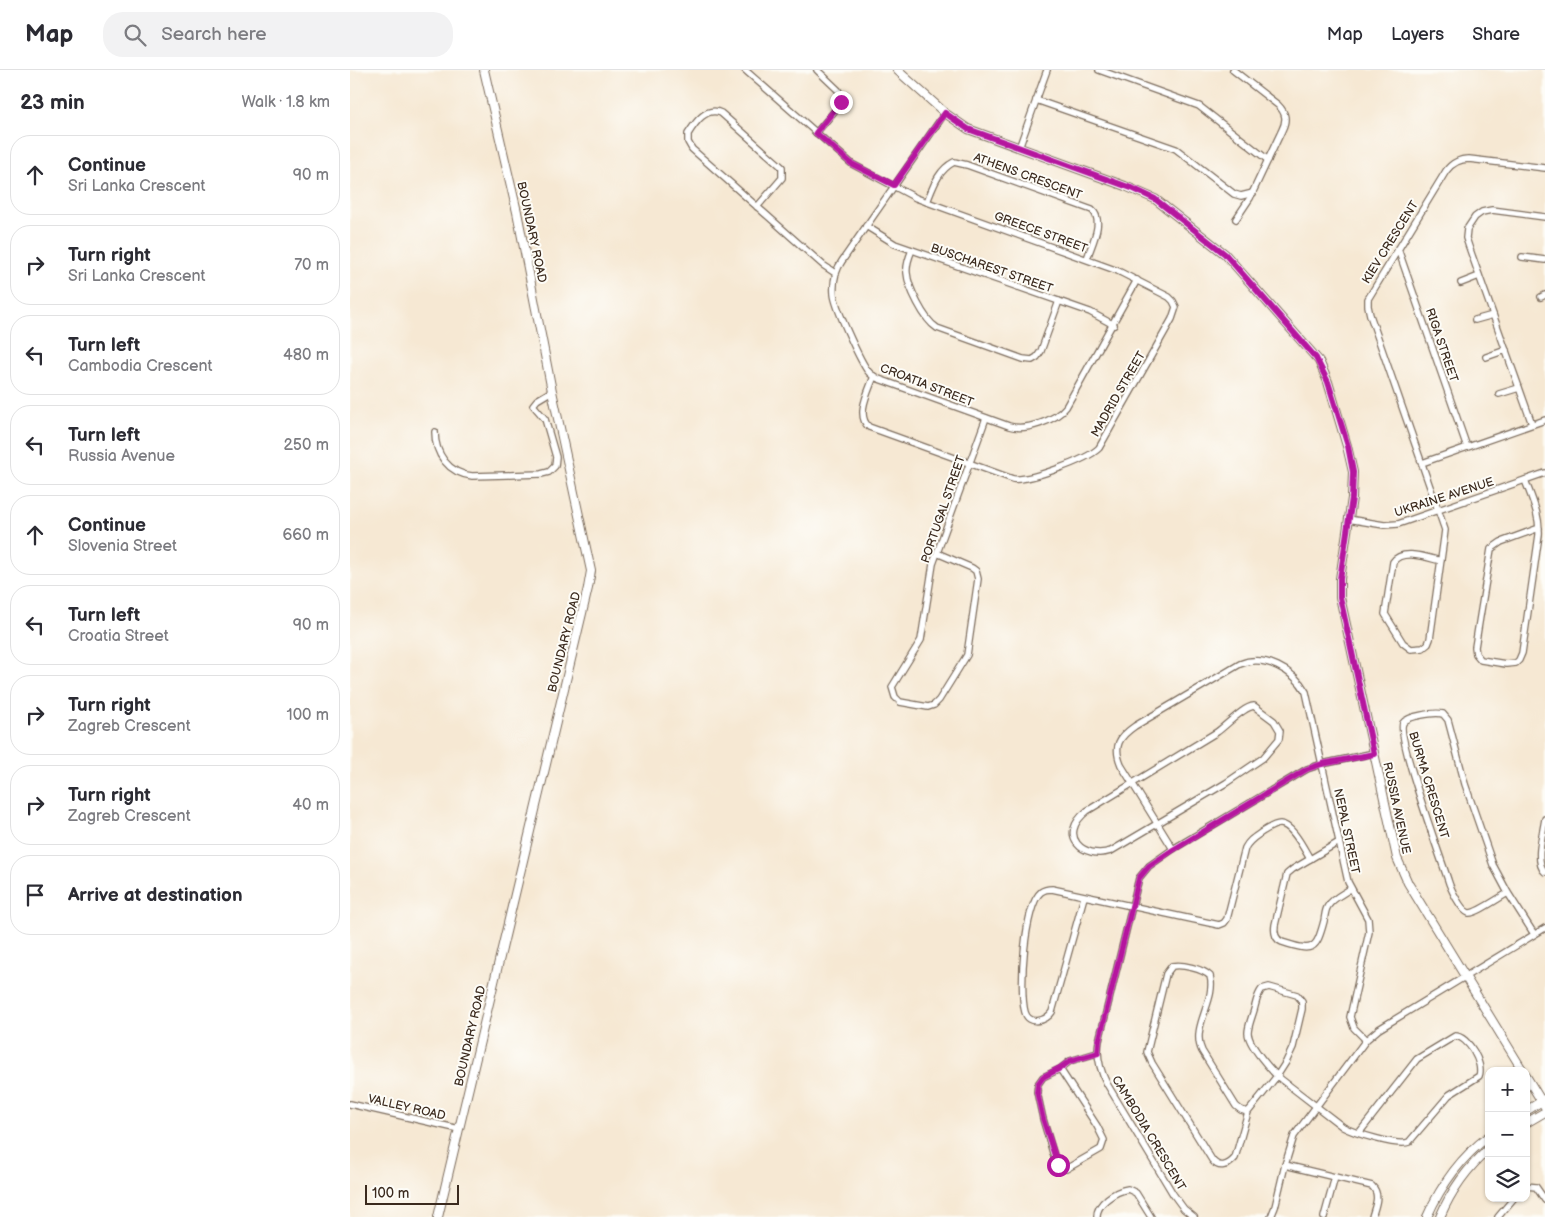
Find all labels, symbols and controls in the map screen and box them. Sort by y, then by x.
search box [103,12,453,57]
text: Map [25,20,73,49]
icon: search [121,21,149,49]
text: Search here [161,23,267,46]
text: Map [1327,24,1363,45]
text: Layers [1391,24,1444,45]
text: Share [1472,24,1520,45]
text: 23 min [20,90,85,115]
route end [830,91,853,114]
text: Walk · 1.8 km [241,93,330,112]
street label: ATHENS CRESCENT [972,150,1085,203]
text: Continue [68,154,146,177]
icon: ahead [21,161,49,189]
text: 90 m [293,166,329,185]
text: Sri Lanka Crescent [68,177,205,196]
street label: BOUNDARY ROAD [513,180,550,284]
street label: KIEV CRESCENT [1359,197,1422,286]
street label: GREECE STREET [992,209,1090,257]
street label: BUSCHAREST STREET [929,240,1056,297]
text: Turn right [68,244,151,267]
icon: right [21,251,49,279]
text: 70 m [294,256,329,275]
text: Sri Lanka Crescent [68,267,205,286]
street label: RIGA STREET [1422,306,1461,385]
text: Turn left [68,334,140,357]
icon: left [21,341,49,369]
text: 480 m [283,346,329,365]
street label: MADRID STREET [1088,348,1149,440]
text: Cambodia Crescent [68,357,212,376]
street label: CROATIA STREET [878,361,976,410]
text: Turn left [68,424,140,447]
icon: left [21,431,49,459]
text: 250 m [283,436,329,455]
text: Russia Avenue [68,447,175,466]
street label: PORTUGAL STREET [918,453,969,565]
street label: UKRAINE AVENUE [1393,474,1496,521]
text: Continue [68,514,146,537]
icon: ahead [21,521,49,549]
text: 660 m [282,526,329,545]
text: Slovenia Street [68,537,177,556]
street label: BOUNDARY ROAD [545,590,584,694]
text: Turn left [68,604,140,627]
icon: left [21,611,49,639]
text: 90 m [293,616,329,635]
text: Croatia Street [68,627,169,646]
text: Turn right [68,694,151,717]
icon: right [21,701,49,729]
text: 100 m [286,706,329,725]
text: Zagreb Crescent [68,717,191,736]
street label: BURMA CRESCENT [1405,730,1452,841]
street label: RUSSIA AVENUE [1379,761,1414,855]
text: Turn right [68,784,151,807]
street label: NEPAL STREET [1330,787,1363,876]
icon: right [21,791,49,819]
text: 40 m [292,796,329,815]
text: Zagreb Crescent [68,807,191,826]
icon: arrive [21,881,49,909]
text: Arrive at destination [68,884,243,907]
street label: BOUNDARY ROAD [452,984,489,1088]
map controls [1485,1067,1530,1202]
button: + [1485,1067,1530,1112]
street label: CAMBODIA CRESCENT [1108,1073,1189,1194]
street label: VALLEY ROAD [367,1091,447,1124]
button: − [1485,1112,1530,1157]
route start [1047,1154,1070,1177]
button: layers [1485,1157,1530,1202]
scale bar [365,1182,459,1205]
text: 100 m [372,1185,409,1202]

